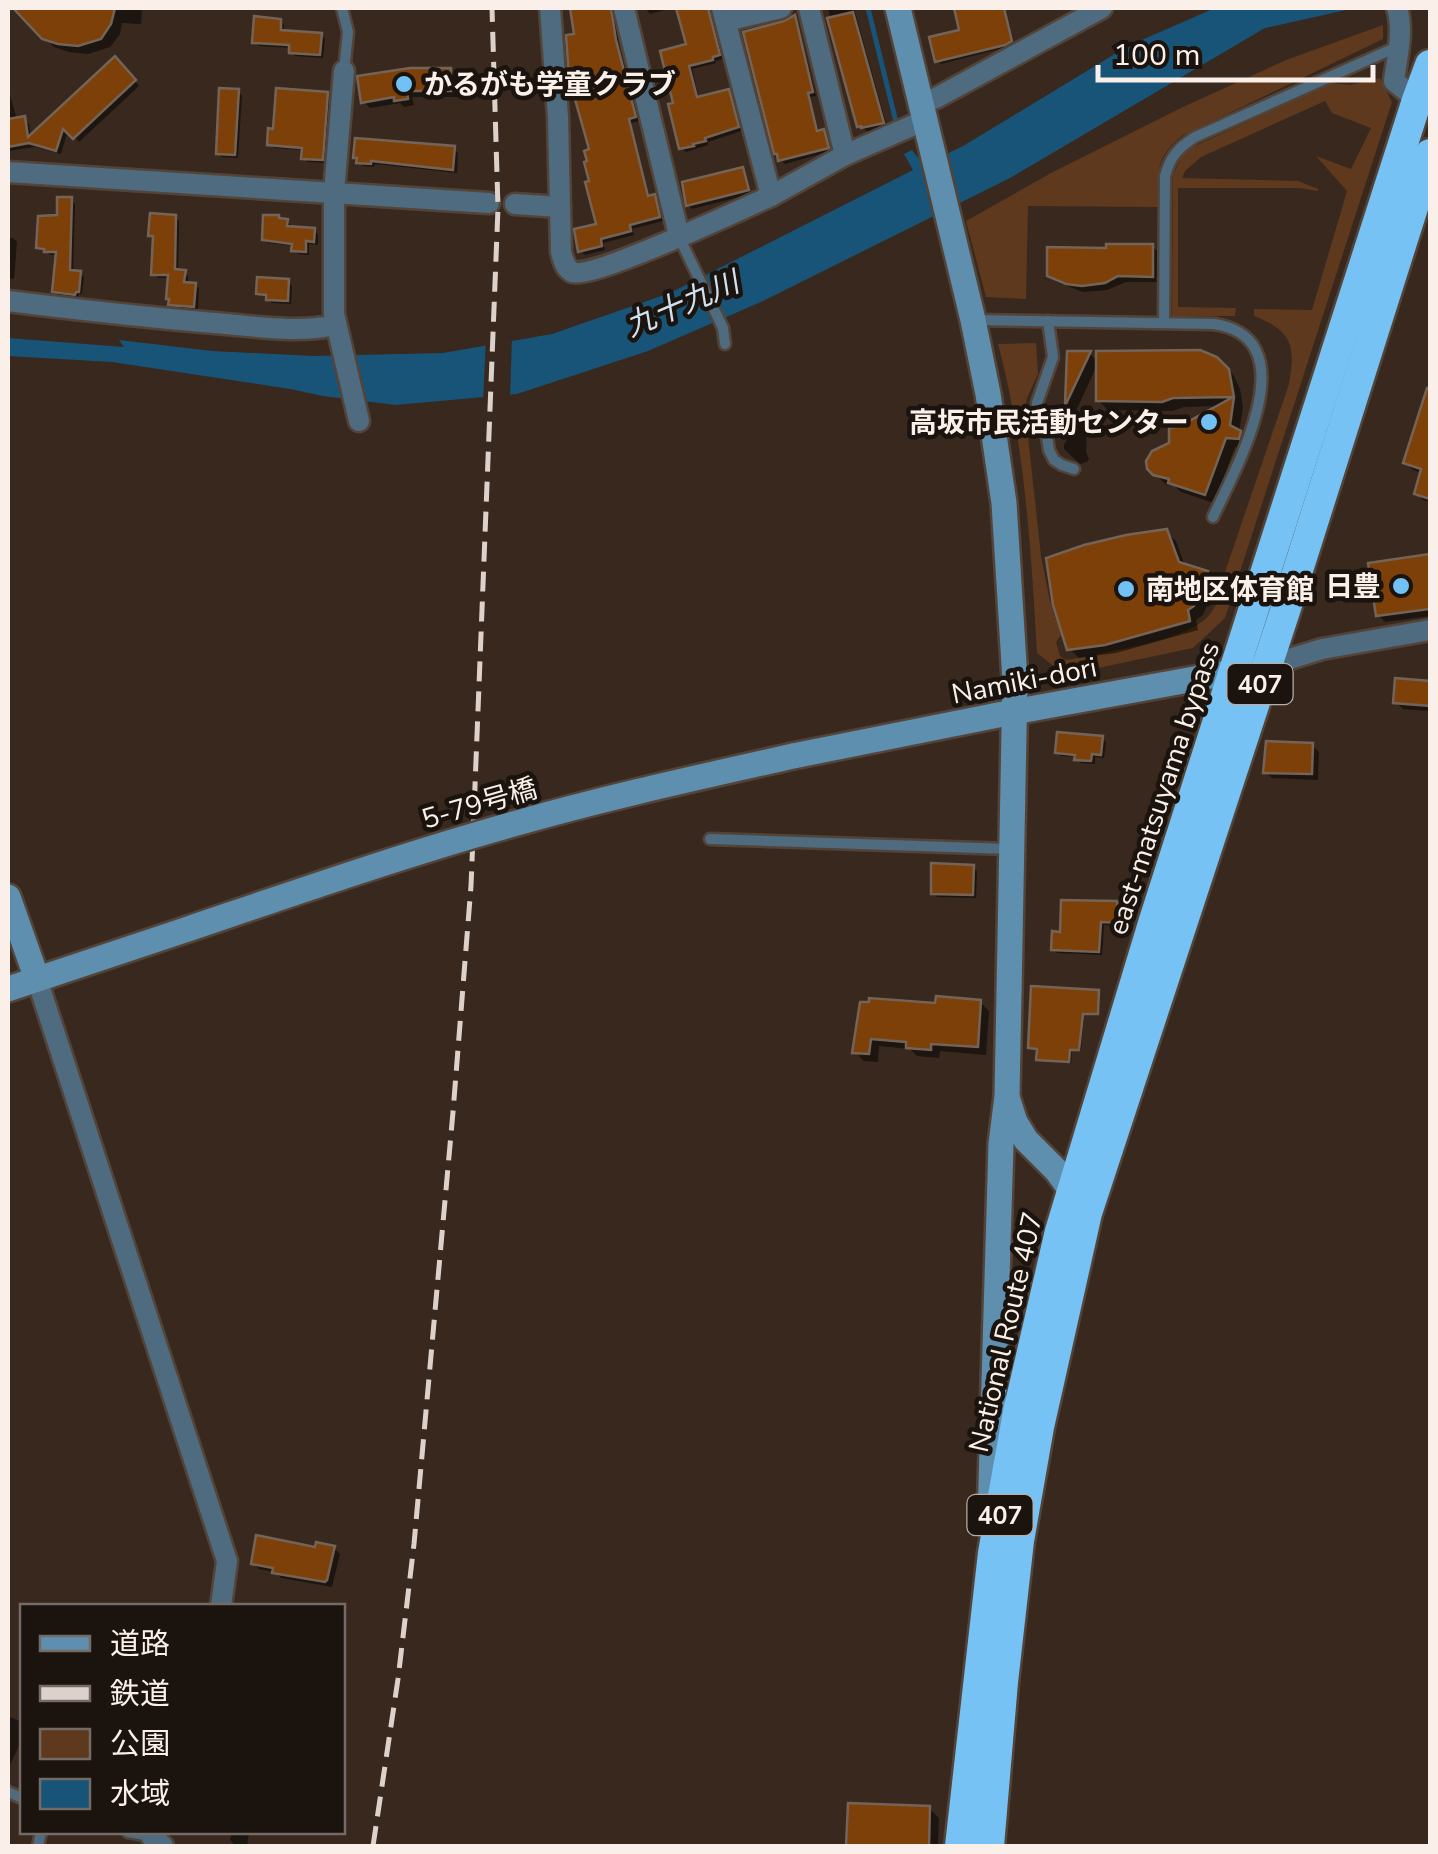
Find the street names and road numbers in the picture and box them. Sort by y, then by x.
street label: east-matsuyama bypass [1099,637,1229,940]
street label: Namiki-dori [948,648,1100,714]
road number: 407 [1228,664,1292,704]
street label: 5-79号橋 [417,769,541,839]
street label: National Route 407 [960,1208,1052,1456]
road number: 407 [968,1495,1032,1535]

